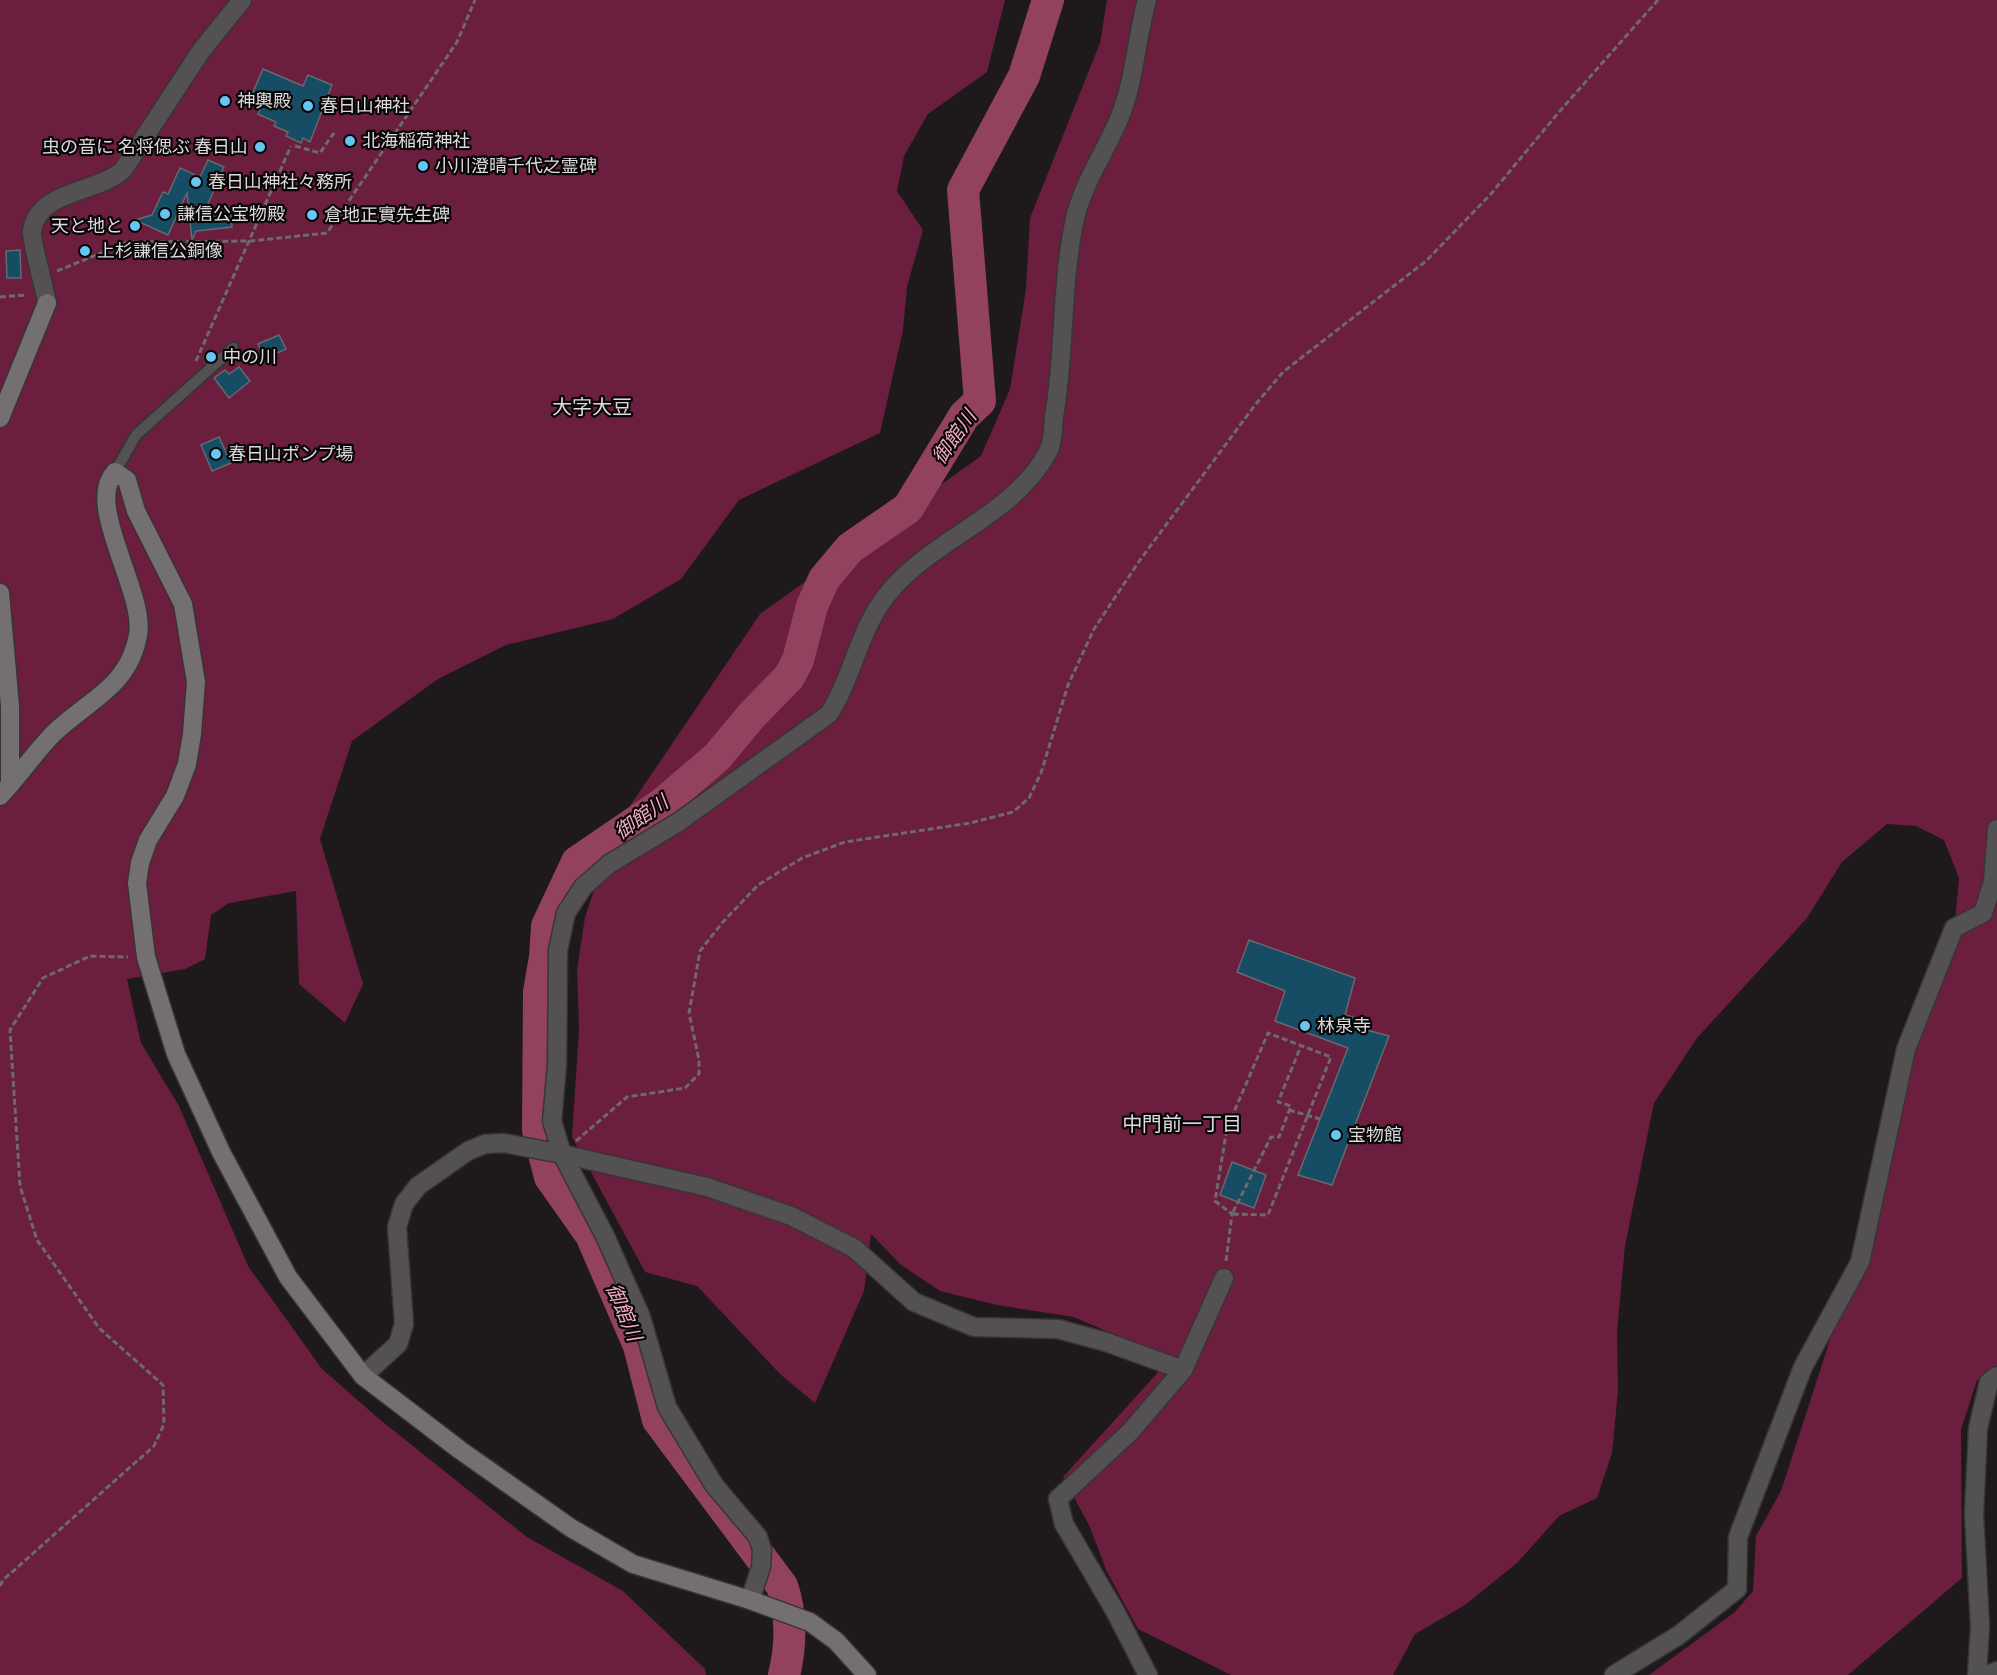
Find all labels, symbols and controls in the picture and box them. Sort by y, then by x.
place label: 神輿殿 [237,86,291,112]
place label: 春日山神社 [320,91,410,117]
marker: 神輿殿 [218,94,232,108]
marker: 春日山神社 [301,99,315,113]
place label: 北海稲荷神社 [362,126,470,152]
place label: 虫の音に 名将偲ぶ 春日山 [42,132,248,158]
marker: 北海稲荷神社 [343,134,357,148]
marker: 虫の音に 名将偲ぶ 春日山 [253,140,267,154]
place label: 小川澄晴千代之霊碑 [435,151,597,177]
marker: 小川澄晴千代之霊碑 [416,159,430,173]
place label: 春日山神社々務所 [208,167,352,193]
marker: 春日山神社々務所 [189,175,203,189]
place label: 謙信公宝物殿 [177,199,285,225]
place label: 倉地正實先生碑 [324,200,450,226]
marker: 謙信公宝物殿 [158,207,172,221]
marker: 倉地正實先生碑 [305,208,319,222]
place label: 天と地と [51,211,123,237]
marker: 天と地と [128,219,142,233]
place label: 上杉謙信公銅像 [97,236,223,262]
marker: 上杉謙信公銅像 [78,244,92,258]
place label: 中の川 [223,342,277,368]
marker: 中の川 [204,350,218,364]
district label: 大字大豆 [552,391,632,420]
water label: 御館川 [924,402,983,469]
place label: 春日山ポンプ場 [228,439,353,465]
marker: 春日山ポンプ場 [209,447,223,461]
water label: 御館川 [607,786,675,845]
place label: 林泉寺 [1317,1011,1371,1037]
marker: 林泉寺 [1298,1019,1312,1033]
district label: 中門前一丁目 [1122,1108,1242,1137]
place label: 宝物館 [1348,1120,1402,1146]
marker: 宝物館 [1329,1128,1343,1142]
water label: 御館川 [600,1278,651,1347]

